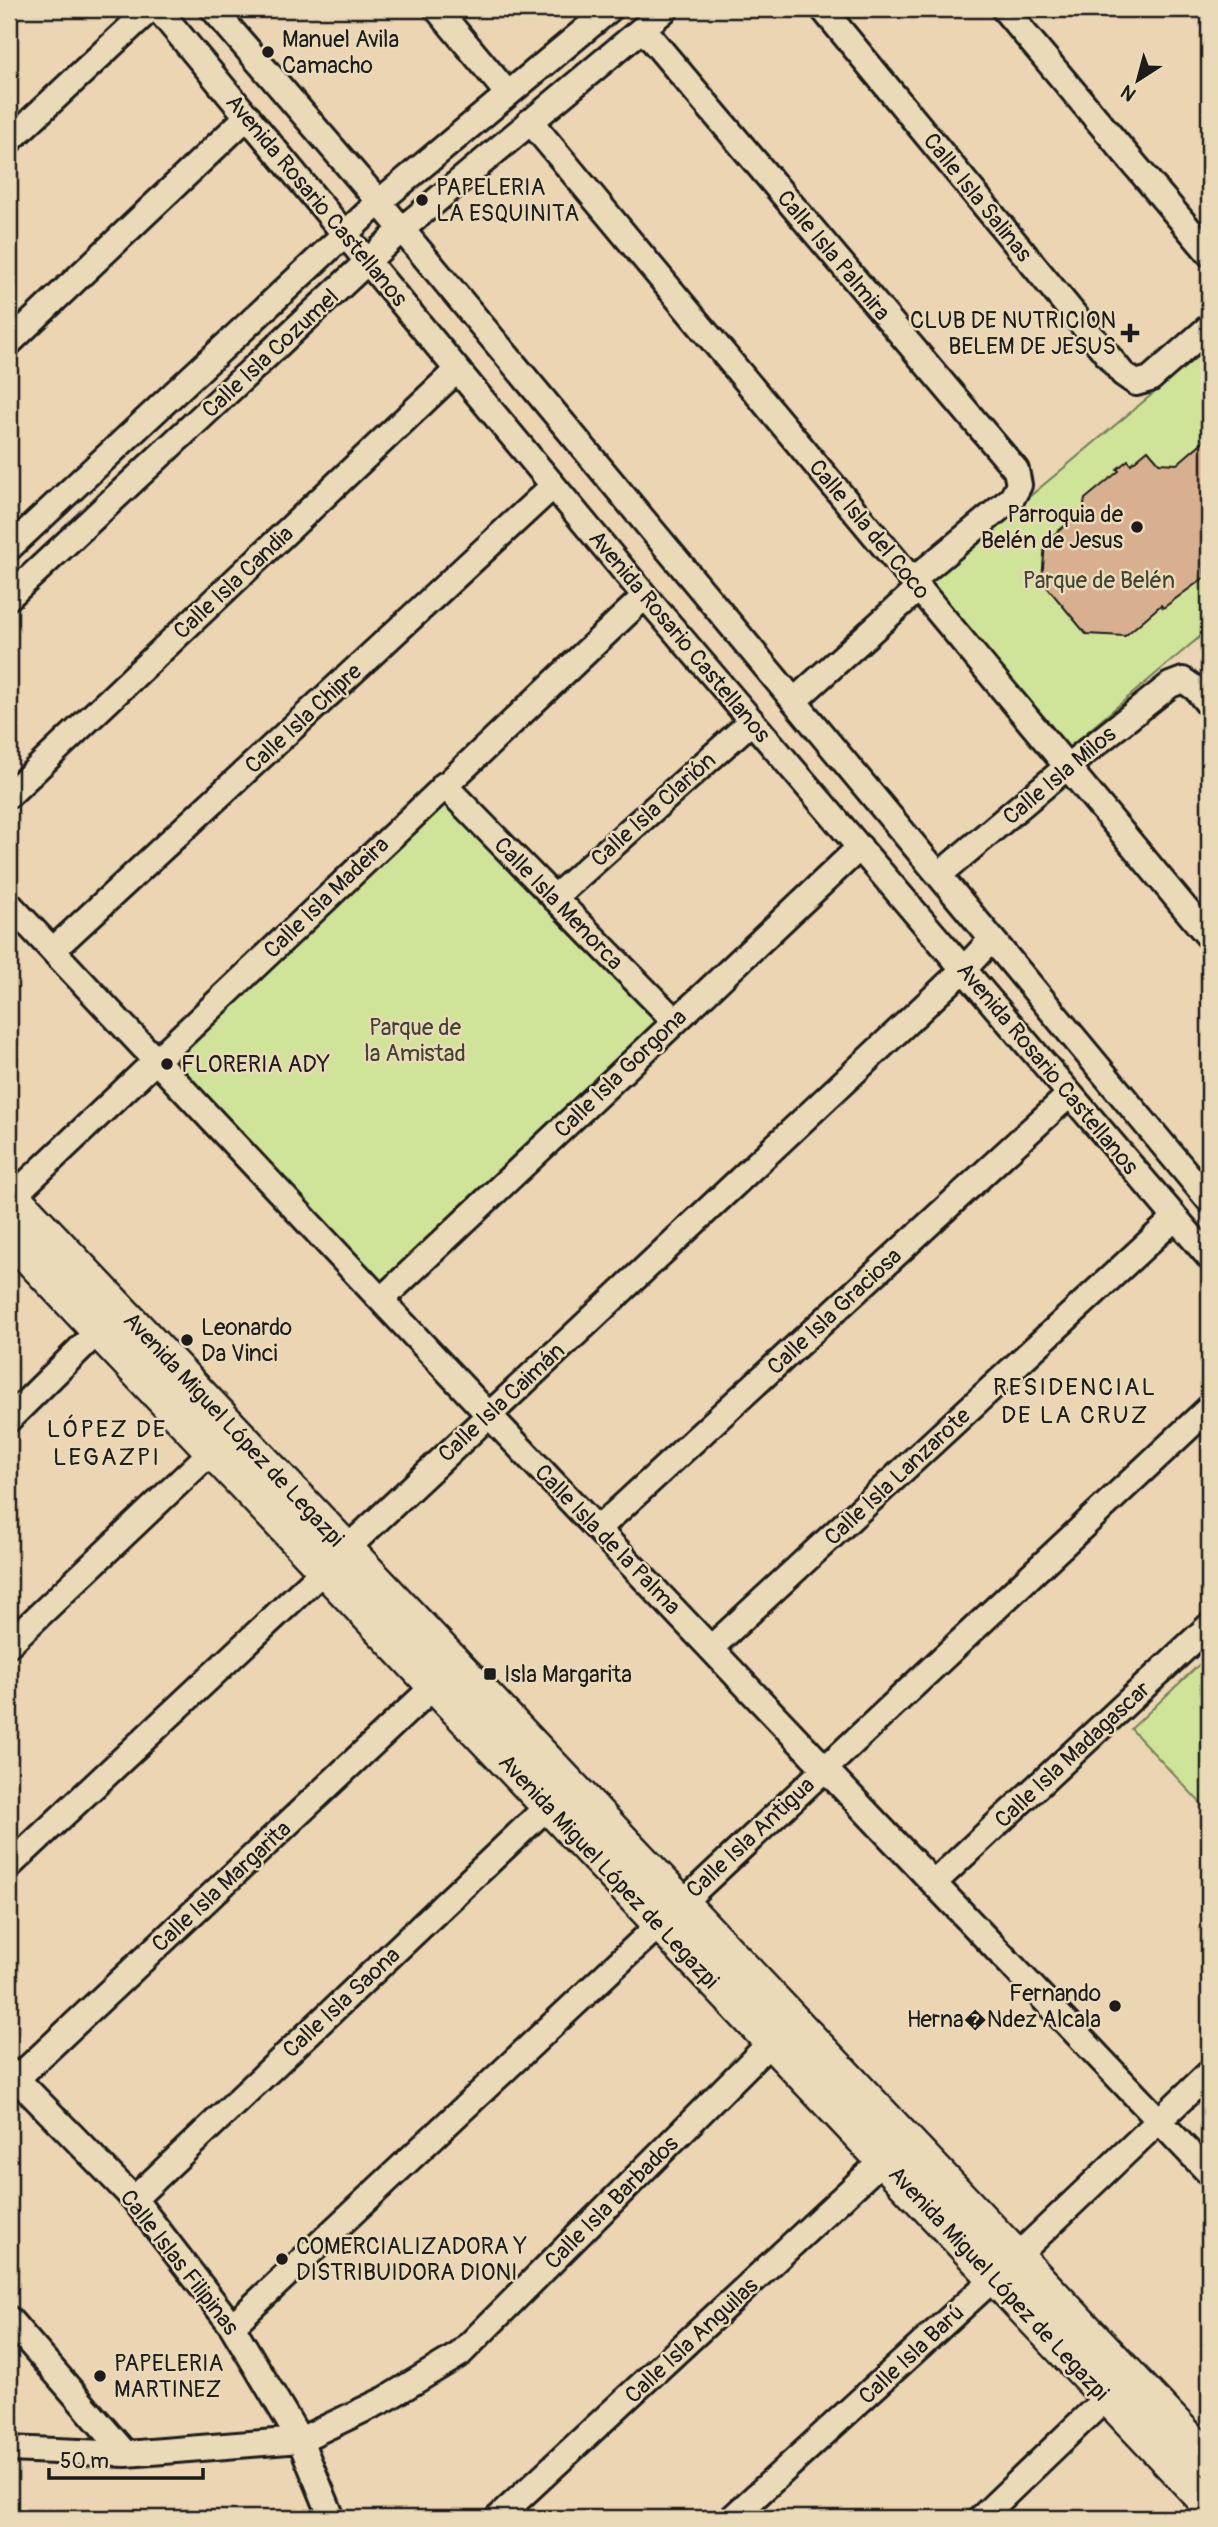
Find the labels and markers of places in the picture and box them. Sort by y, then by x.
place label: Manuel Avila Camacho [282,25,399,80]
marker: Manuel Avila Camacho [260,44,276,60]
place label: PAPELERIA LA ESQUINITA [436,173,579,228]
marker: PAPELERIA LA ESQUINITA [414,192,430,208]
place label: CLUB DE NUTRICION BELEM DE JESUS [910,306,1116,361]
marker: CLUB DE NUTRICION BELEM DE JESUS [1122,325,1138,341]
place label: Parroquia de Belén de Jesus [981,500,1124,555]
marker: Parroquia de Belén de Jesus [1129,519,1145,535]
place label: FLORERIA ADY [181,1050,330,1079]
marker: FLORERIA ADY [159,1056,175,1072]
place label: Leonardo Da Vinci [201,1313,292,1368]
marker: Leonardo Da Vinci [179,1332,195,1348]
place label: Isla Margarita [504,1660,632,1689]
marker: Isla Margarita [482,1666,498,1682]
place label: Fernando Herna�Ndez Alcala [907,1979,1101,2034]
marker: Fernando Herna�Ndez Alcala [1107,1998,1123,2014]
place label: COMERCIALIZADORA Y DISTRIBUIDORA DIONI [296,2232,527,2287]
marker: COMERCIALIZADORA Y DISTRIBUIDORA DIONI [274,2251,290,2267]
place label: PAPELERIA MARTINEZ [114,2349,223,2404]
marker: PAPELERIA MARTINEZ [92,2368,108,2384]

